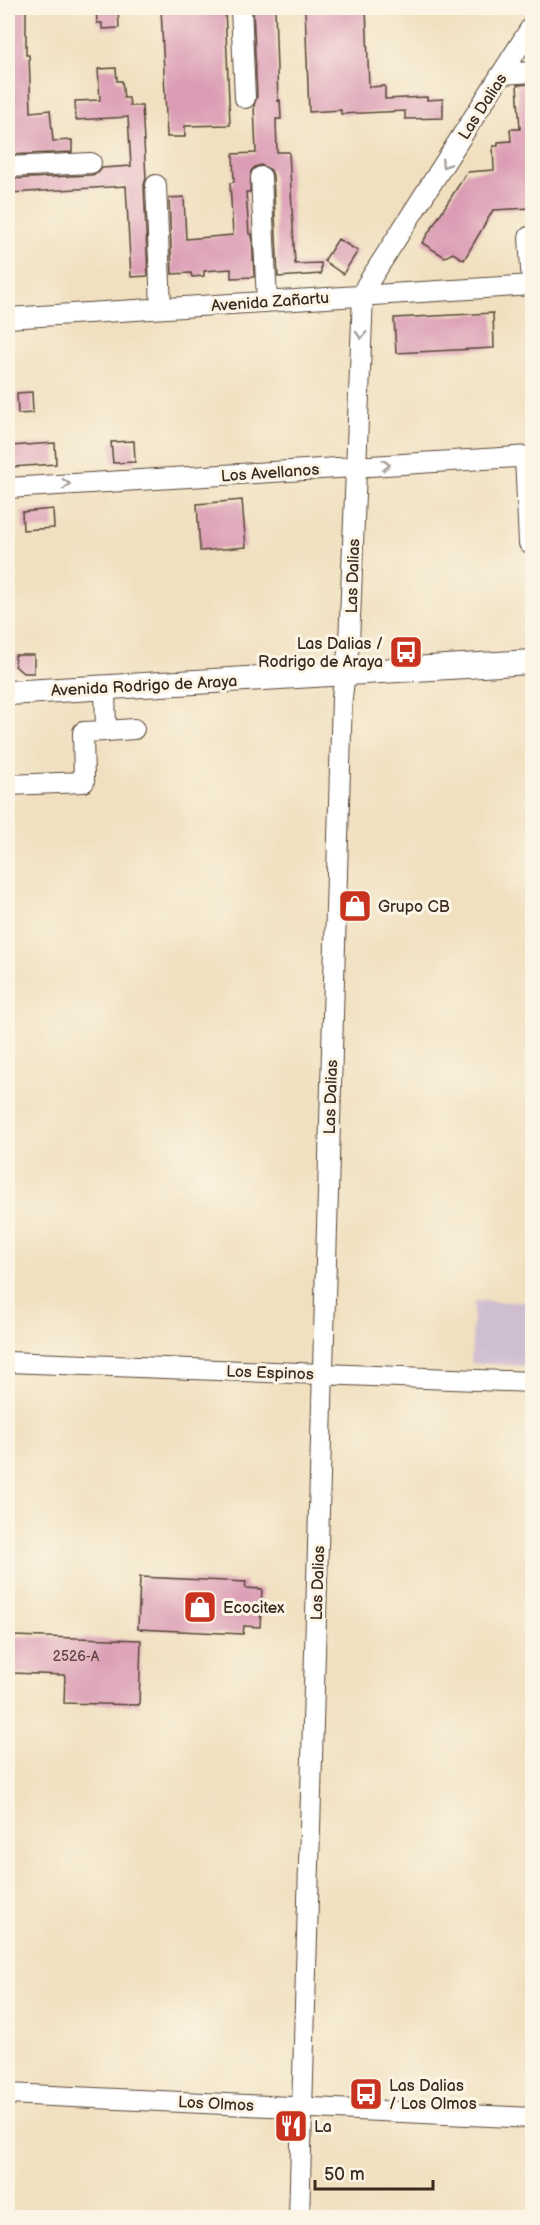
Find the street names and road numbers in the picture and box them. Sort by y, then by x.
street label: Las Dalias [455,70,512,143]
street label: Avenida Zañartu [210,289,330,316]
street label: Los Avellanos [220,461,320,486]
street label: Las Dalias [343,538,364,614]
street label: Avenida Rodrigo de Araya [50,672,238,701]
street label: Las Dalias [321,1059,342,1135]
street label: Los Espinos [226,1362,314,1385]
street label: Las Dalias [308,1545,329,1621]
street label: Los Olmos [177,2093,254,2116]

